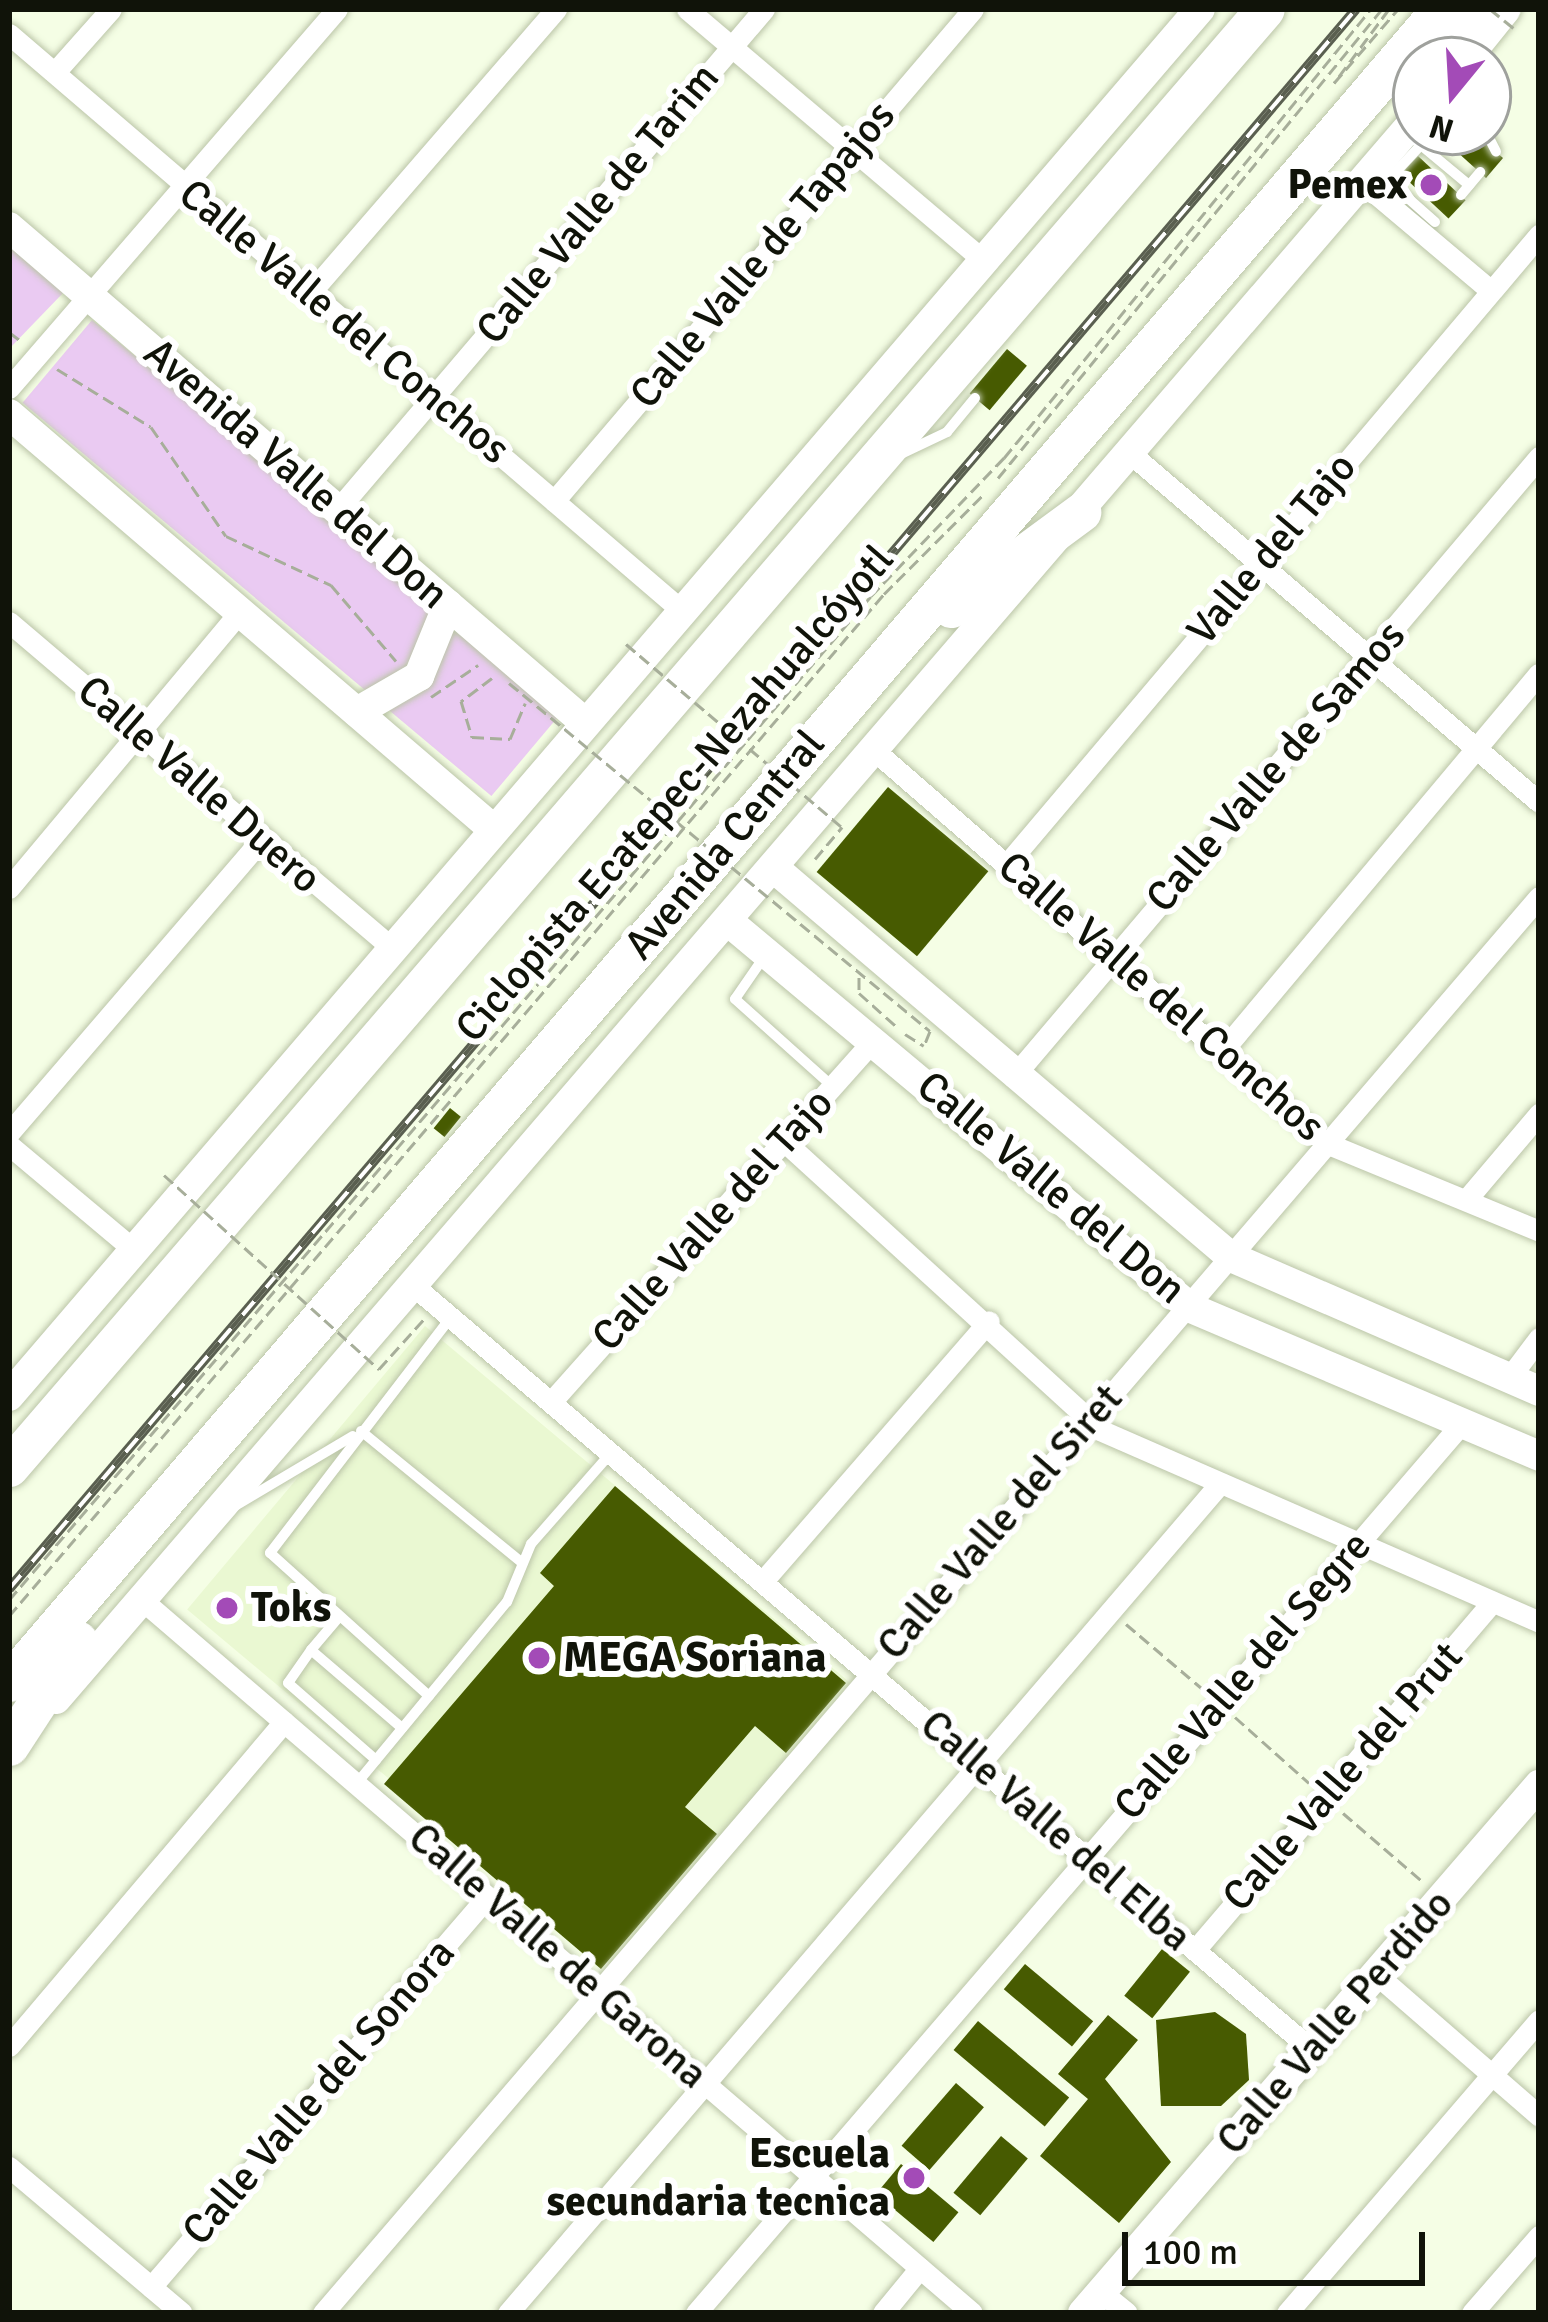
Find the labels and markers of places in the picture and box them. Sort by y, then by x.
place label: Pemex [1287,160,1407,210]
marker: Pemex [1418,172,1444,198]
place label: Toks [251,1583,331,1633]
marker: Toks [214,1595,240,1621]
place label: MEGA Soriana [563,1633,827,1683]
marker: MEGA Soriana [526,1645,552,1671]
place label: Escuela secundaria tecnica [546,2129,890,2228]
marker: Escuela secundaria tecnica [901,2165,927,2191]

